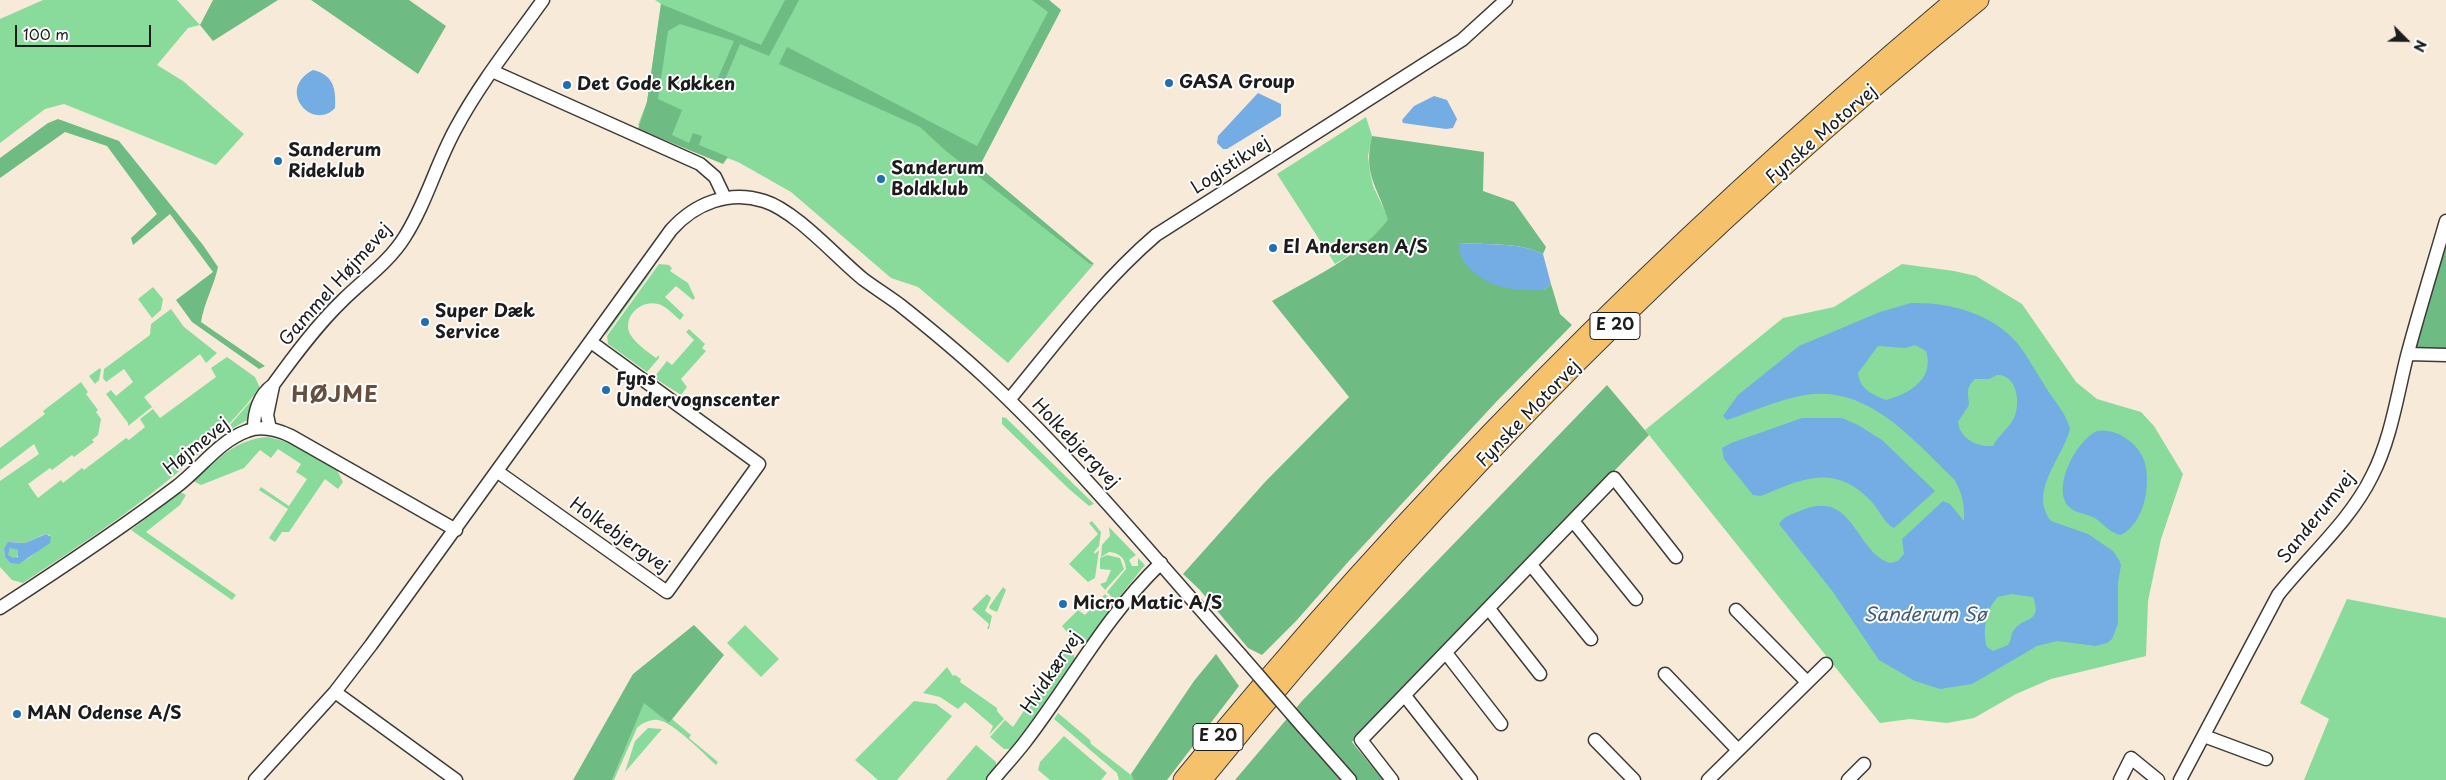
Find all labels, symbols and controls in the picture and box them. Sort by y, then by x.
scale bar [18,15,154,47]
north arrow [2381,15,2431,65]
text: 100 m [23,22,69,45]
text: N [2408,37,2432,55]
place label: GASA Group [1179,72,1295,94]
place label: Det Gode Køkken [577,74,735,96]
marker: GASA Group [1163,77,1175,89]
marker: Det Gode Køkken [561,79,573,91]
street label: Fynske Motorvej [1762,81,1882,189]
street label: Logistikvej [1187,132,1275,200]
place label: Sanderum Rideklub [288,140,381,182]
marker: Sanderum Rideklub [272,155,284,167]
place label: Sanderum Boldklub [891,158,984,200]
marker: Sanderum Boldklub [875,173,887,185]
street label: Gammel Højmevej [275,219,397,351]
place label: El Andersen A/S [1283,237,1428,259]
marker: El Andersen A/S [1267,242,1279,254]
place label: Super Dæk Service [435,301,535,344]
road number: E 20 [1590,312,1640,340]
marker: Super Dæk Service [419,316,431,328]
street label: Fynske Motorvej [1472,356,1586,472]
place label: Fyns Undervognscenter [616,369,780,412]
district label: HØJME [291,383,379,409]
marker: Fyns Undervognscenter [600,384,612,396]
street label: Holkebjergvej [1027,395,1123,493]
street label: Højmevej [160,414,234,480]
street label: Sanderumvej [2273,468,2361,568]
street label: Holkebjergvej [565,494,673,578]
place label: Micro Matic A/S [1073,593,1222,615]
marker: Micro Matic A/S [1057,598,1069,610]
water label: Sanderum Sø [1864,605,1986,627]
street label: Hvidkærvej [1017,628,1087,718]
place label: MAN Odense A/S [27,703,182,725]
marker: MAN Odense A/S [11,708,23,720]
road number: E 20 [1193,724,1243,750]

